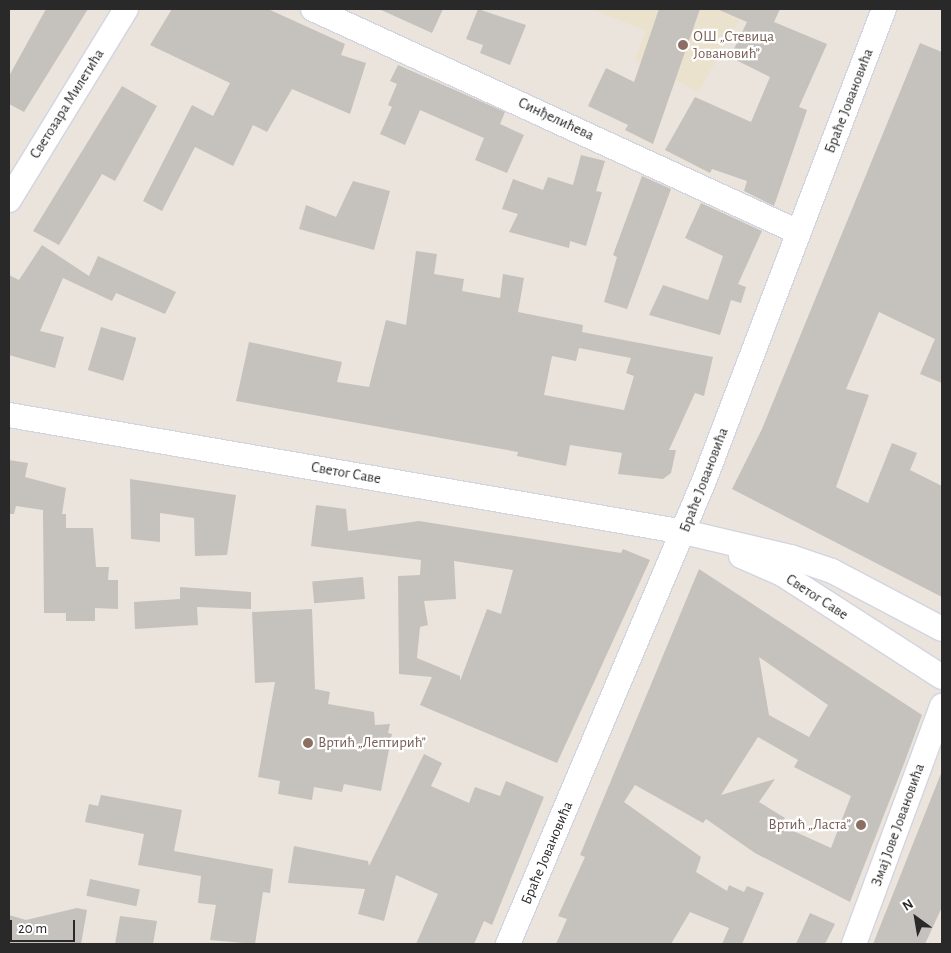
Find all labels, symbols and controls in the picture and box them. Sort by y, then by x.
place label: ОШ „Стевица Јовановић” [693,27,774,62]
marker: ОШ „Стевица Јовановић” [677,39,689,51]
street label: Светозара Милетића [26,46,108,162]
street label: Браће Јовановића [821,46,877,156]
street label: Синђелићева [515,94,597,144]
street label: Браће Јовановића [676,425,732,535]
street label: Светог Саве [309,458,383,488]
street label: Светог Саве [782,570,852,624]
place label: Вртић „Лептирић” [318,734,426,752]
marker: Вртић „Лептирић” [302,737,314,749]
street label: Змај Јове Јовановића [867,761,929,889]
street label: Браће Јовановића [517,799,577,907]
place label: Вртић „Ласта” [768,816,851,834]
marker: Вртић „Ласта” [855,819,867,831]
north arrow [891,893,941,943]
text: N [900,897,916,914]
scale bar [12,910,78,942]
text: 20 m [18,921,47,936]

